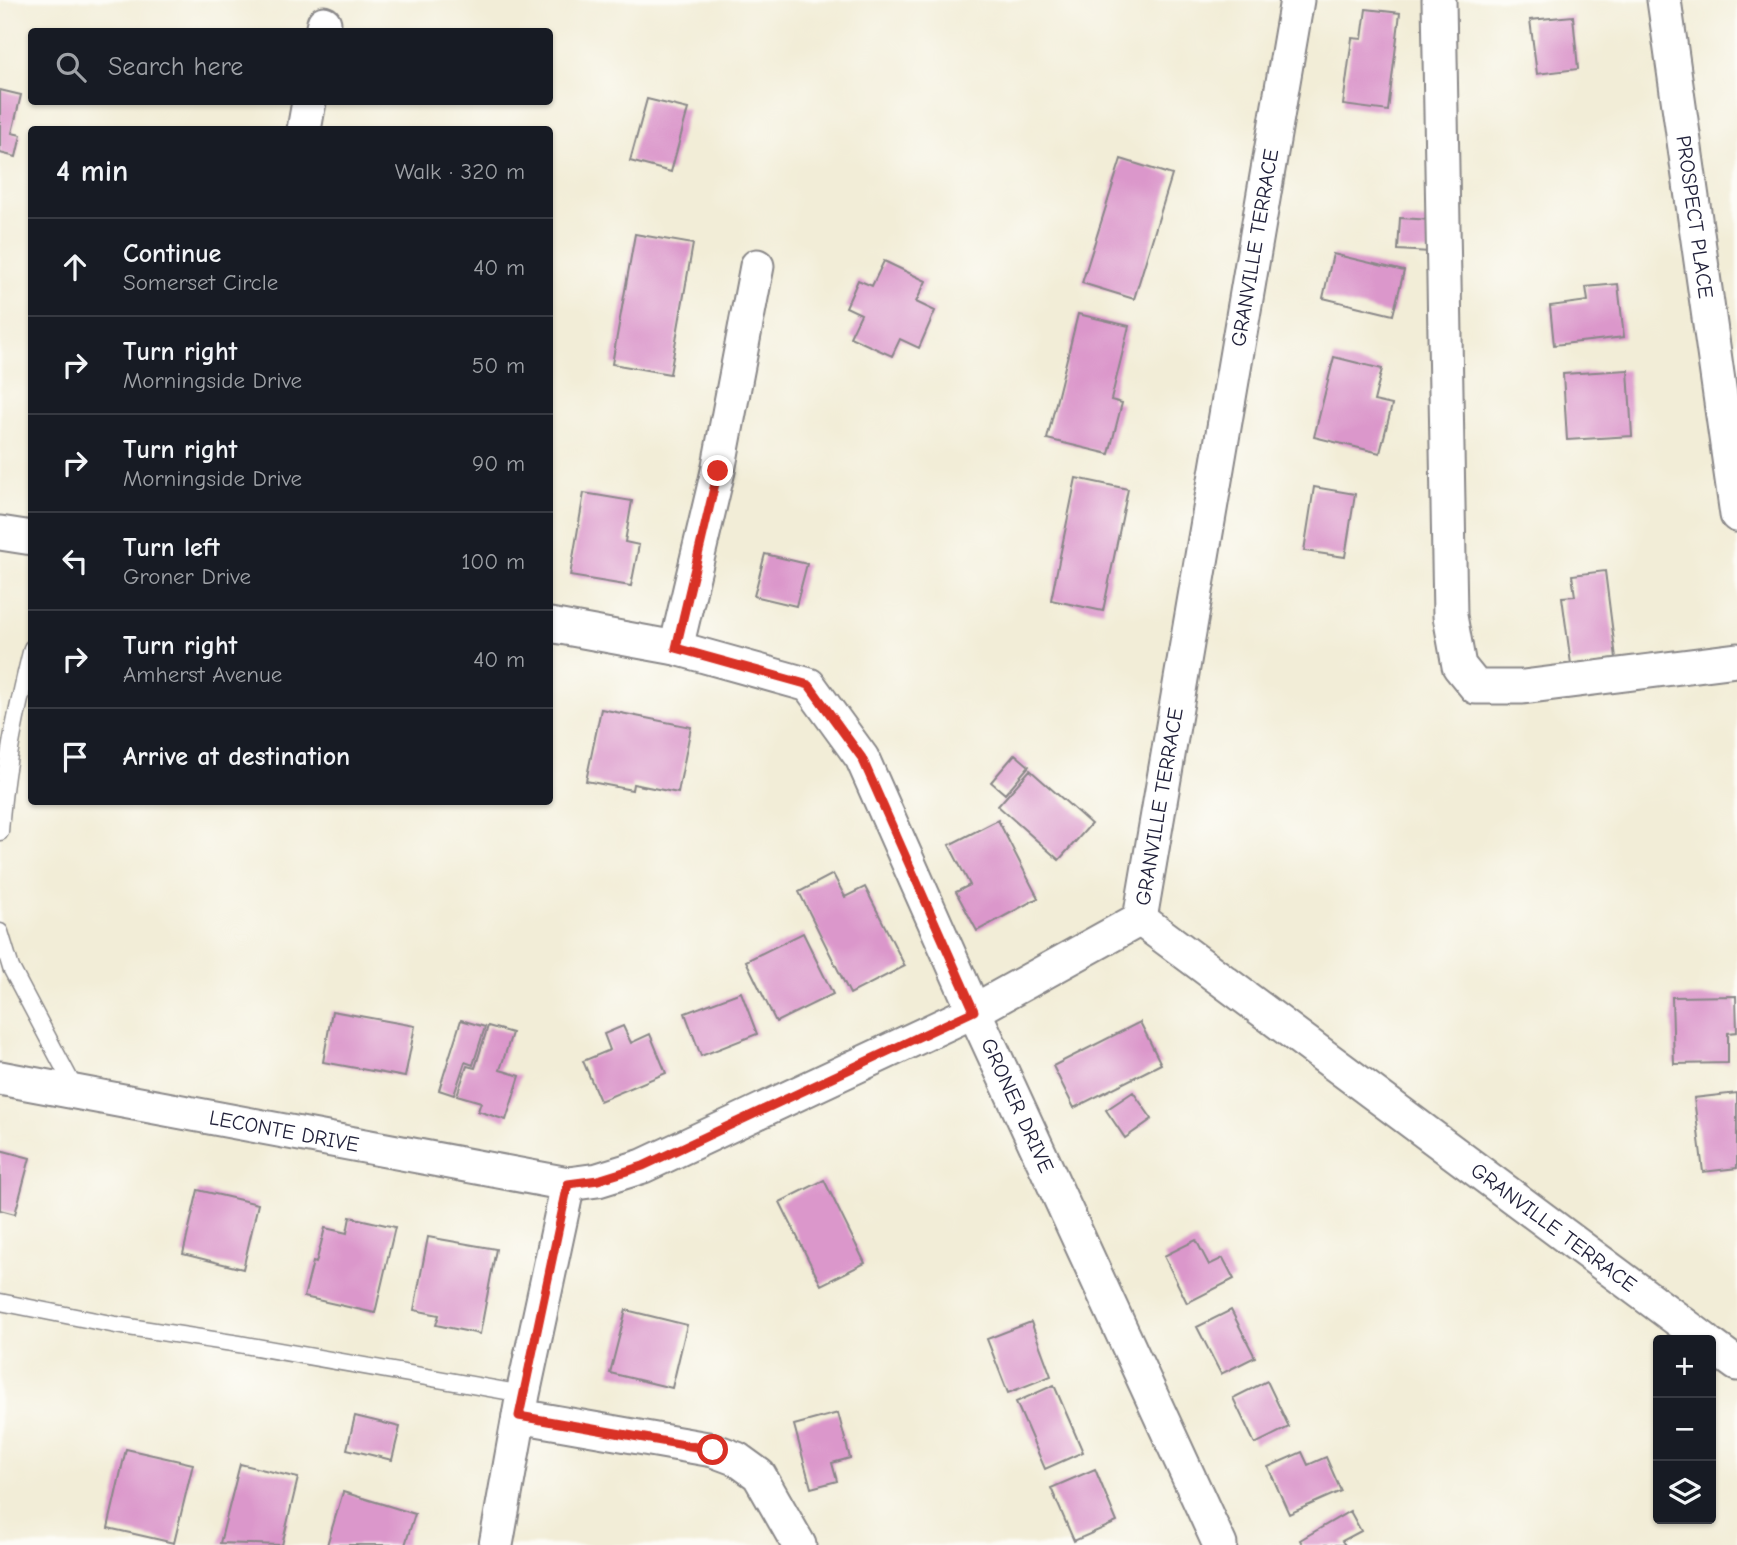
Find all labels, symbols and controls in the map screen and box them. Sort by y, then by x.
search box [28,28,553,105]
icon: search [52,48,90,86]
text: Search here [108,52,243,82]
street label: PROSPECT PLACE [1671,134,1718,300]
street label: GRANVILLE TERRACE [1226,147,1283,348]
text: 4 min [56,154,128,189]
text: Walk · 320 m [395,158,525,185]
text: Continue [123,239,221,269]
icon: ahead [56,248,94,286]
text: 40 m [473,254,525,281]
text: Somerset Circle [123,269,278,296]
text: Turn right [123,337,237,367]
icon: right [56,346,94,384]
text: 50 m [472,352,525,379]
text: Morningside Drive [123,367,302,394]
text: Turn right [123,435,237,465]
icon: right [56,444,94,482]
text: 90 m [472,450,525,477]
route end [702,455,733,486]
text: Morningside Drive [123,465,302,492]
text: Turn left [123,533,220,563]
icon: left [56,542,94,580]
text: 100 m [461,548,525,575]
text: Groner Drive [123,563,251,590]
text: Turn right [123,631,237,661]
icon: right [56,640,94,678]
text: 40 m [473,646,525,673]
text: Amherst Avenue [123,661,282,688]
street label: GRANVILLE TERRACE [1131,706,1188,907]
icon: arrive [56,738,94,776]
text: Arrive at destination [123,742,350,772]
street label: GRONER DRIVE [976,1035,1059,1176]
street label: LECONTE DRIVE [207,1105,361,1157]
street label: GRANVILLE TERRACE [1466,1158,1641,1297]
map controls [1653,1335,1716,1524]
button: + [1653,1335,1716,1398]
button: − [1653,1398,1716,1461]
route start [697,1434,728,1465]
button: layers [1653,1461,1716,1524]

